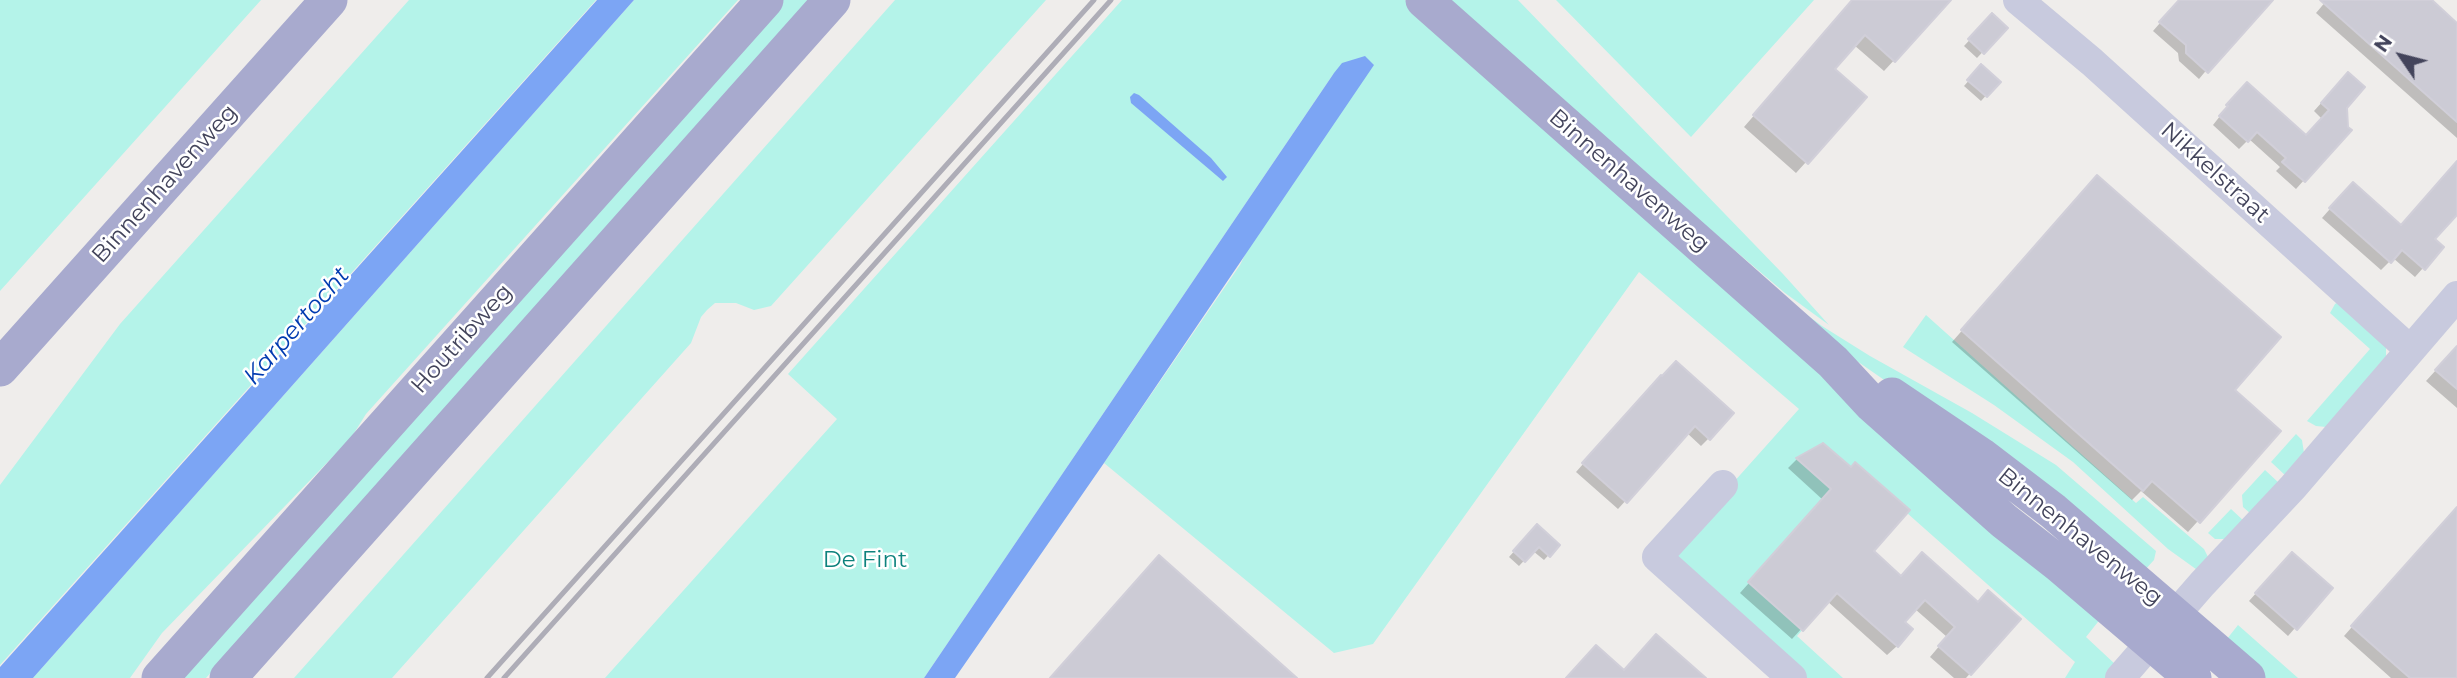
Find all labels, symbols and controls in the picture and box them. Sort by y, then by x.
north arrow [2366,21,2436,91]
text: N [2370,31,2397,57]
street label: Binnenhavenweg [87,99,243,269]
street label: Binnenhavenweg [1543,104,1715,258]
street label: Nikkelstraat [2155,117,2275,229]
water label: Karpertocht [238,261,356,391]
street label: Houtribweg [406,279,518,399]
street label: Binnenhavenweg [1992,462,2168,612]
park label: De Fint [823,546,907,574]

